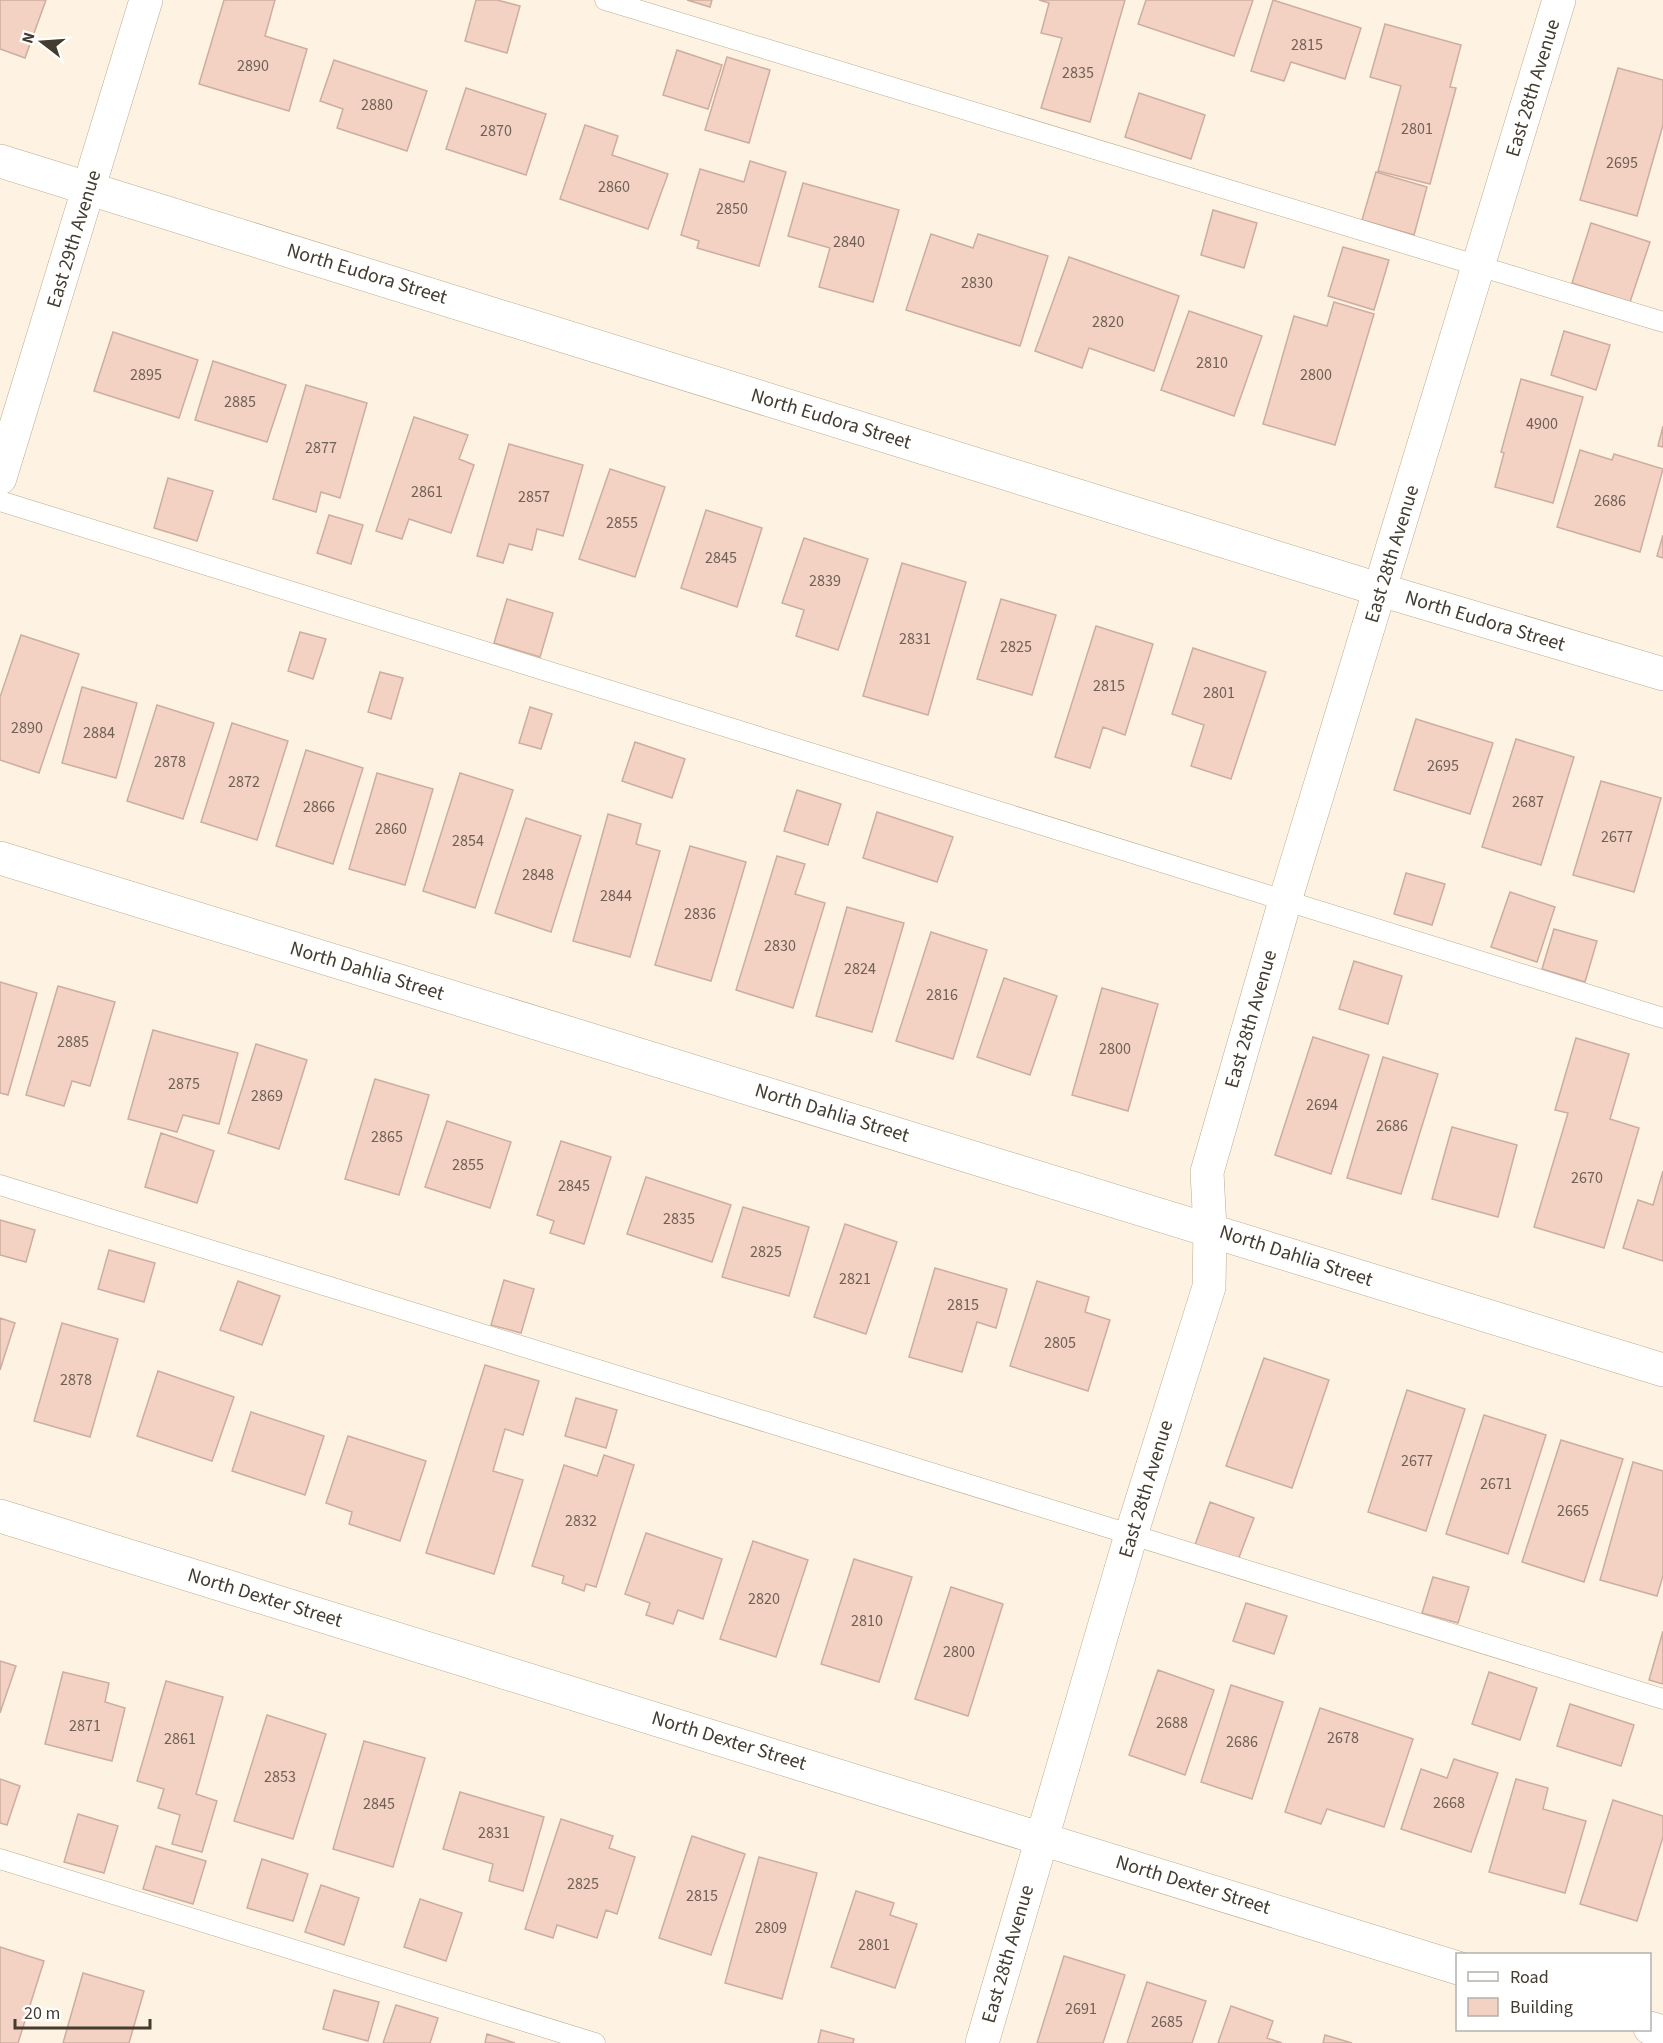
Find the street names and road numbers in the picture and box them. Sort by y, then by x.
street label: East 28th Avenue [1499,16,1567,160]
street label: East 29th Avenue [40,167,108,311]
street label: North Eudora Street [283,236,451,312]
street label: North Eudora Street [747,381,915,457]
street label: East 28th Avenue [1358,482,1426,626]
street label: North Eudora Street [1401,583,1569,659]
street label: North Dahlia Street [286,934,448,1008]
street label: East 28th Avenue [1218,947,1284,1091]
street label: North Dahlia Street [751,1076,913,1150]
street label: North Dahlia Street [1216,1218,1377,1294]
street label: East 28th Avenue [1112,1417,1180,1561]
street label: North Dexter Street [184,1561,346,1635]
street label: North Dexter Street [648,1704,810,1778]
street label: North Dexter Street [1112,1848,1274,1922]
street label: East 28th Avenue [975,1882,1041,2026]

